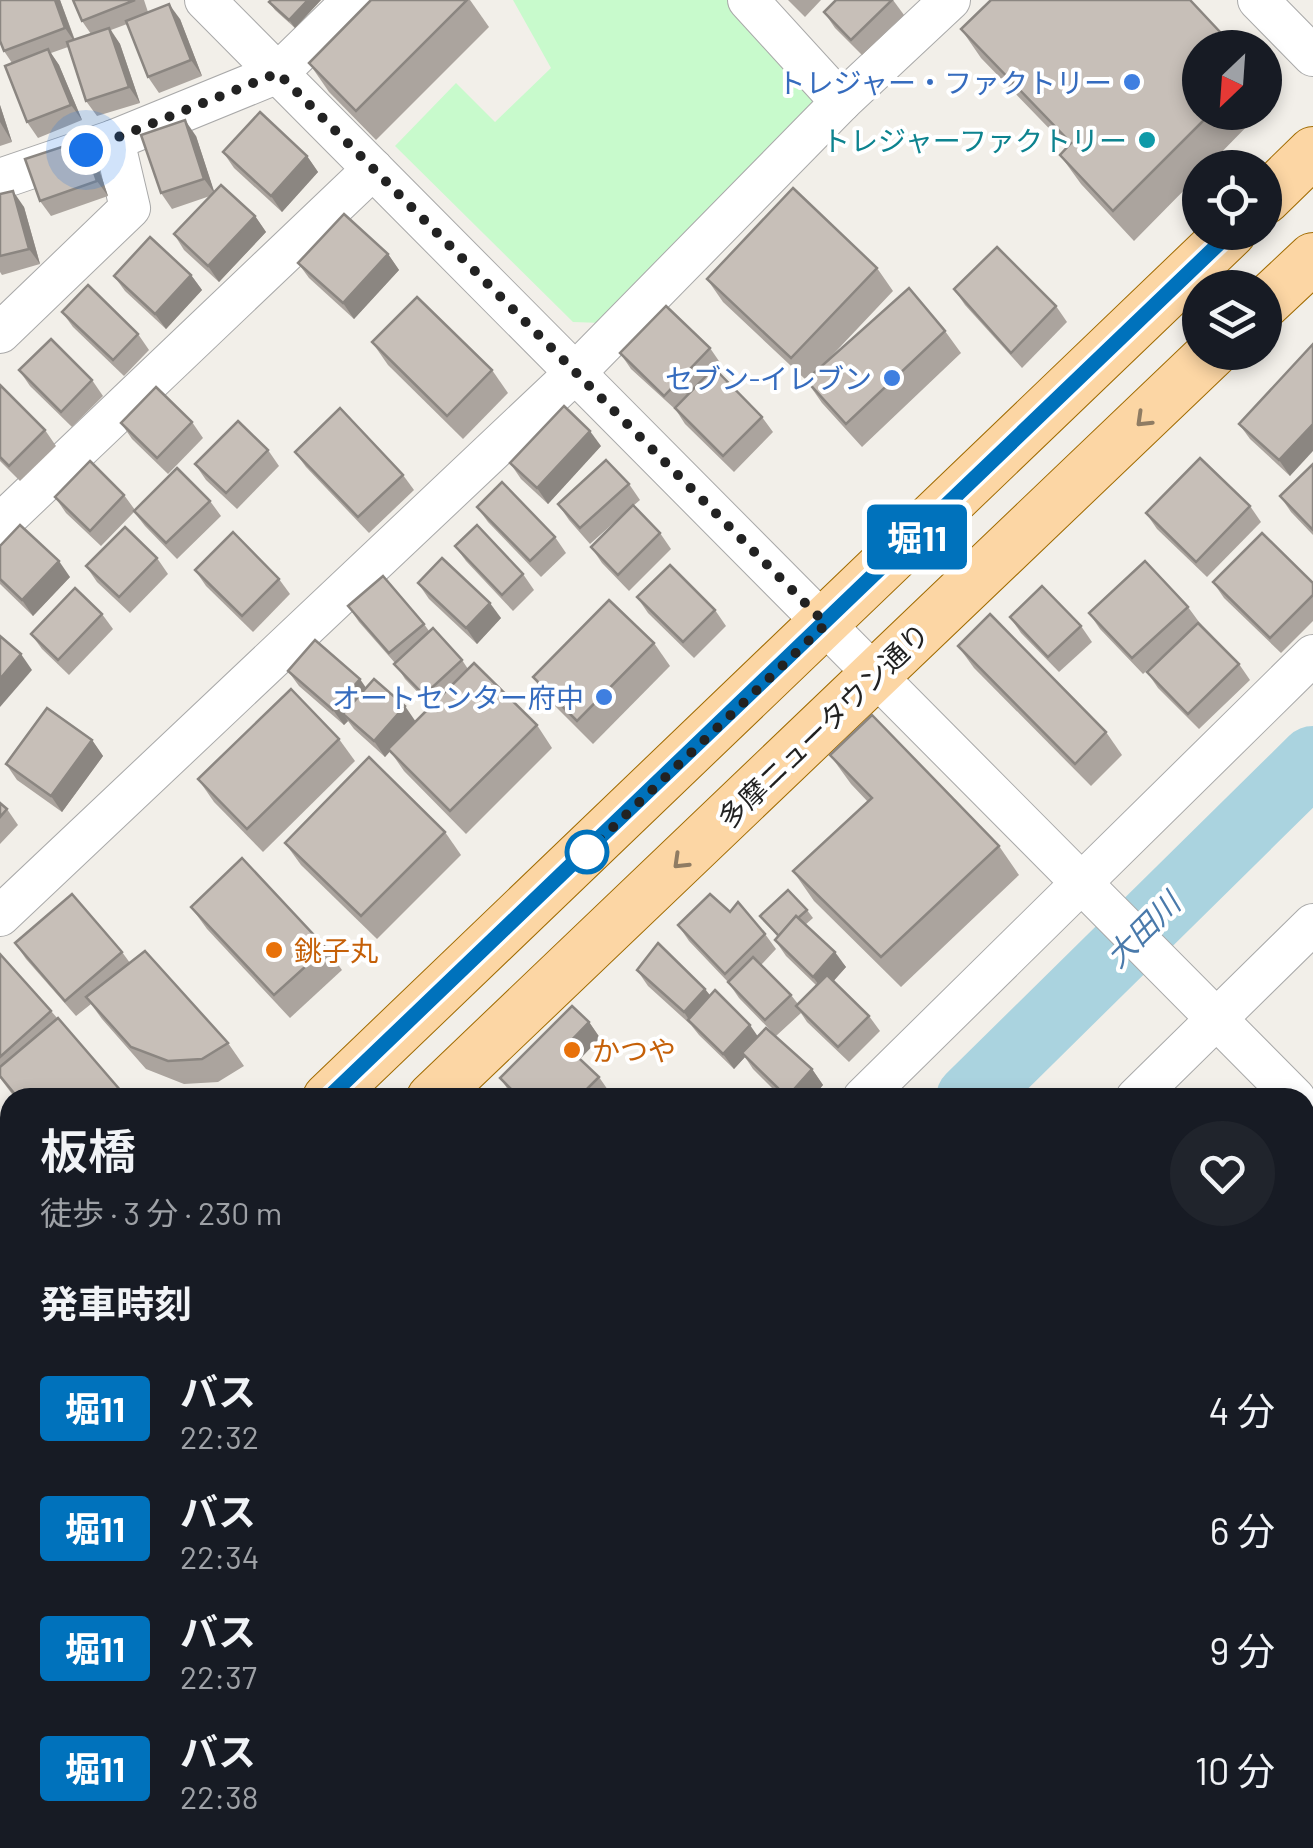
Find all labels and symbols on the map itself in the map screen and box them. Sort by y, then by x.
north arrow [1182,30,1282,130]
place label: トレジャー・ファクトリー [777,65,1112,99]
marker: トレジャー・ファクトリー [1121,71,1143,93]
place label: トレジャーファクトリー [822,123,1127,157]
your location [61,125,111,175]
marker: トレジャーファクトリー [1136,129,1158,151]
place label: セブン-イレブン [665,361,872,395]
marker: セブン-イレブン [881,367,903,389]
one-way arrow [1136,408,1154,426]
line badge: 堀11 [860,504,974,570]
street label: 多摩ニュータウン通り [710,616,936,834]
place label: オートセンター府中 [332,680,584,714]
marker: オートセンター府中 [593,686,615,708]
unlabelled marker [566,831,608,873]
one-way arrow [673,850,691,868]
water label: 大田川 [1097,882,1189,974]
place label: 銚子丸 [294,933,378,967]
marker: 銚子丸 [263,939,285,961]
place label: かつや [592,1033,676,1067]
marker: かつや [561,1039,583,1061]

